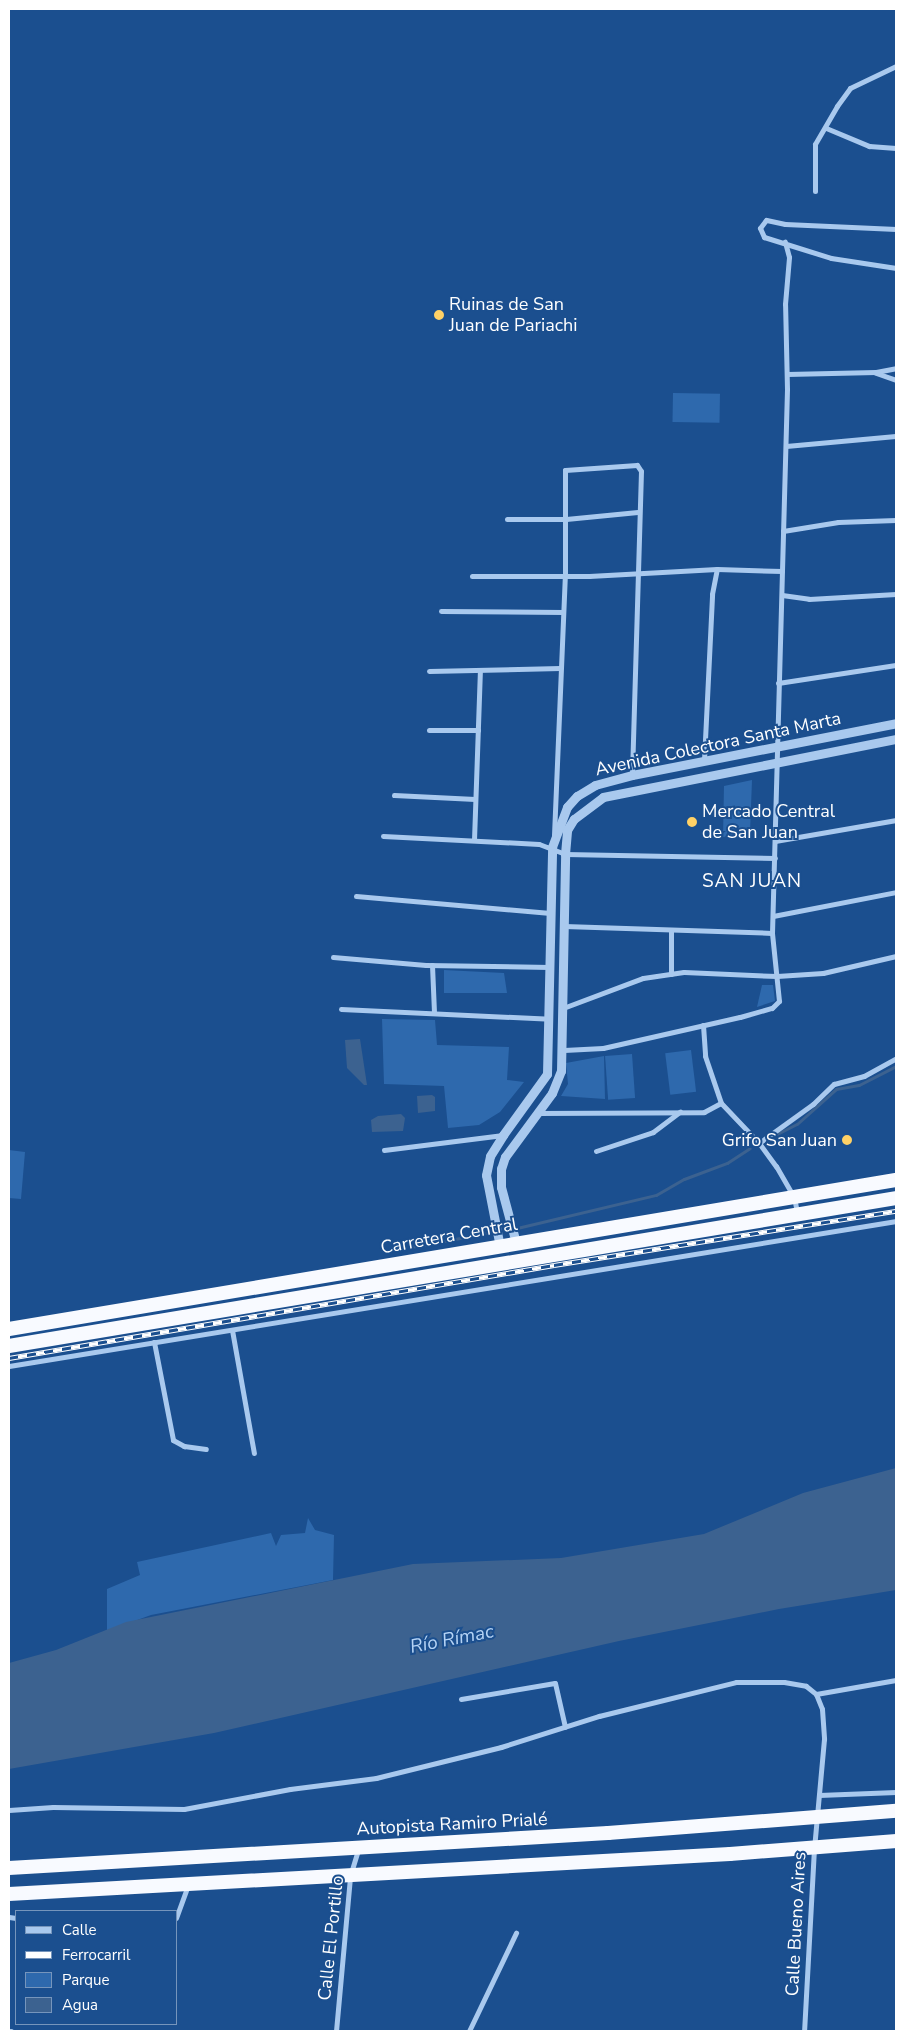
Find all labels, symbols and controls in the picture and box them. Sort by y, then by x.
place label: Ruinas de San Juan de Pariachi [449,294,577,336]
marker: Ruinas de San Juan de Pariachi [433,309,445,321]
street label: Avenida Colectora Santa Marta [593,707,843,781]
place label: Mercado Central de San Juan [702,801,835,844]
marker: Mercado Central de San Juan [686,816,698,828]
district label: SAN JUAN [701,871,803,893]
place label: Grifo San Juan [722,1129,837,1151]
marker: Grifo San Juan [841,1134,853,1146]
street label: Carretera Central [379,1213,519,1259]
water label: Río Rímac [408,1621,496,1659]
street label: Autopista Ramiro Prialé [356,1808,548,1840]
street label: Calle Bueno Aires [781,1851,811,1997]
street label: Calle El Portillo [314,1874,348,2002]
legend [15,1910,178,2025]
text: Calle [62,1920,97,1940]
text: Ferrocarril [62,1945,130,1965]
text: Parque [62,1970,110,1990]
text: Agua [62,1995,98,2015]

